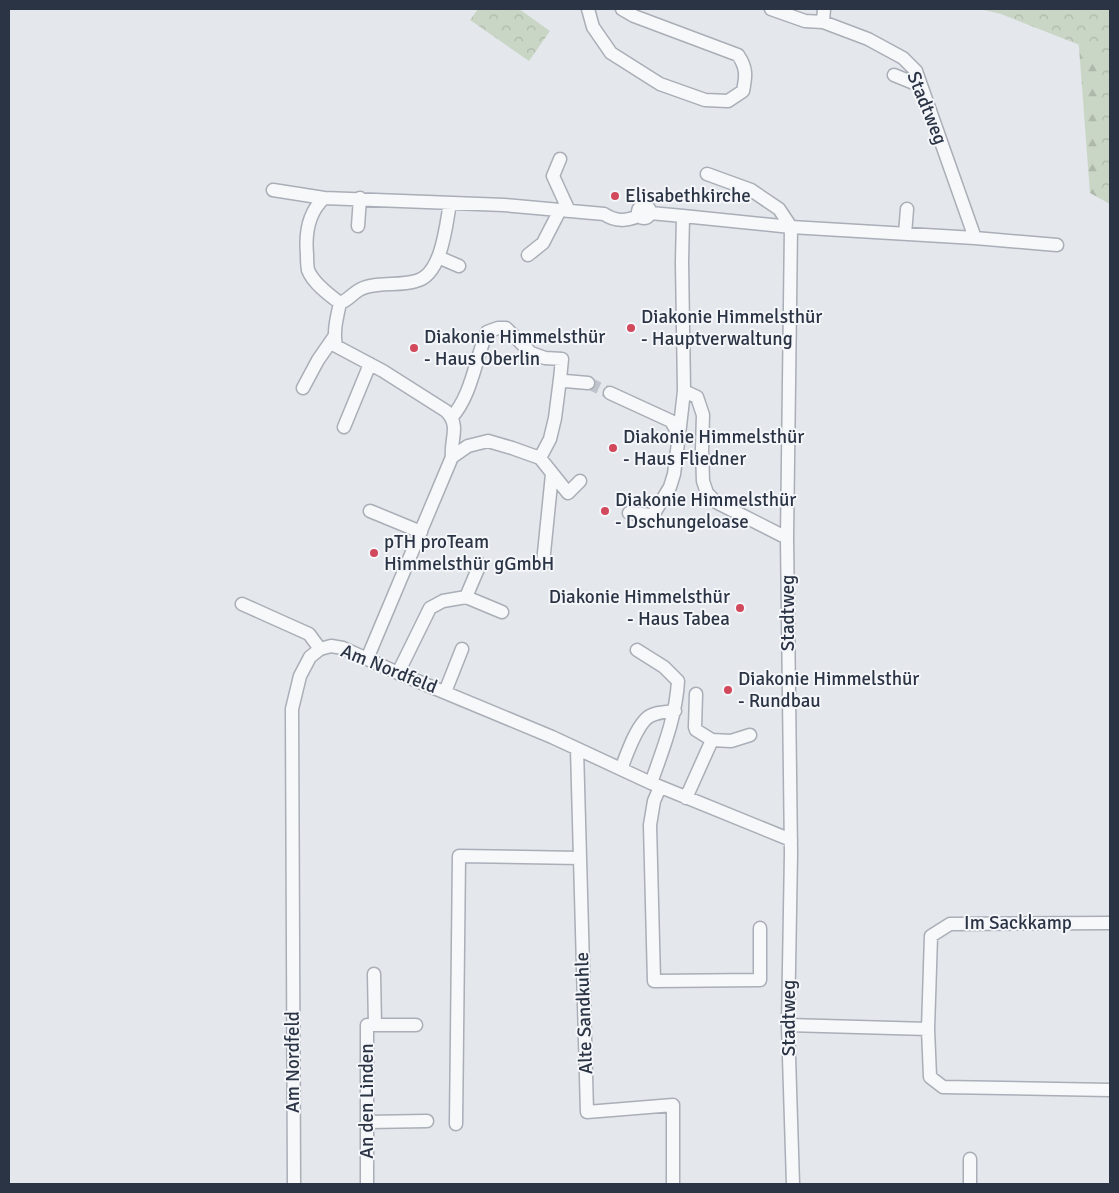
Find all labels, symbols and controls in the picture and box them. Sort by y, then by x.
street label: Stadtweg [902,68,952,148]
place label: Elisabethkirche [625,184,751,208]
marker: Elisabethkirche [609,190,621,202]
place label: Diakonie Himmelsthür - Hauptverwaltung [641,305,822,351]
marker: Diakonie Himmelsthür - Hauptverwaltung [625,322,637,334]
place label: Diakonie Himmelsthür - Haus Oberlin [424,325,605,371]
marker: Diakonie Himmelsthür - Haus Oberlin [408,342,420,354]
place label: Diakonie Himmelsthür - Haus Fliedner [623,425,804,471]
marker: Diakonie Himmelsthür - Haus Fliedner [607,442,619,454]
place label: Diakonie Himmelsthür - Dschungeloase [615,488,796,534]
marker: Diakonie Himmelsthür - Dschungeloase [599,505,611,517]
place label: pTH proTeam Himmelsthür gGmbH [384,530,554,576]
marker: pTH proTeam Himmelsthür gGmbH [368,547,380,559]
street label: Stadtweg [776,575,800,651]
place label: Diakonie Himmelsthür - Haus Tabea [549,585,730,631]
marker: Diakonie Himmelsthür - Haus Tabea [734,602,746,614]
street label: Am Nordfeld [337,639,441,699]
place label: Diakonie Himmelsthür - Rundbau [738,667,919,713]
marker: Diakonie Himmelsthür - Rundbau [722,684,734,696]
street label: Im Sackkamp [964,911,1072,935]
street label: Alte Sandkuhle [570,951,598,1075]
street label: Stadtweg [777,980,801,1056]
street label: Am Nordfeld [281,1011,305,1113]
street label: An den Linden [355,1043,379,1159]

